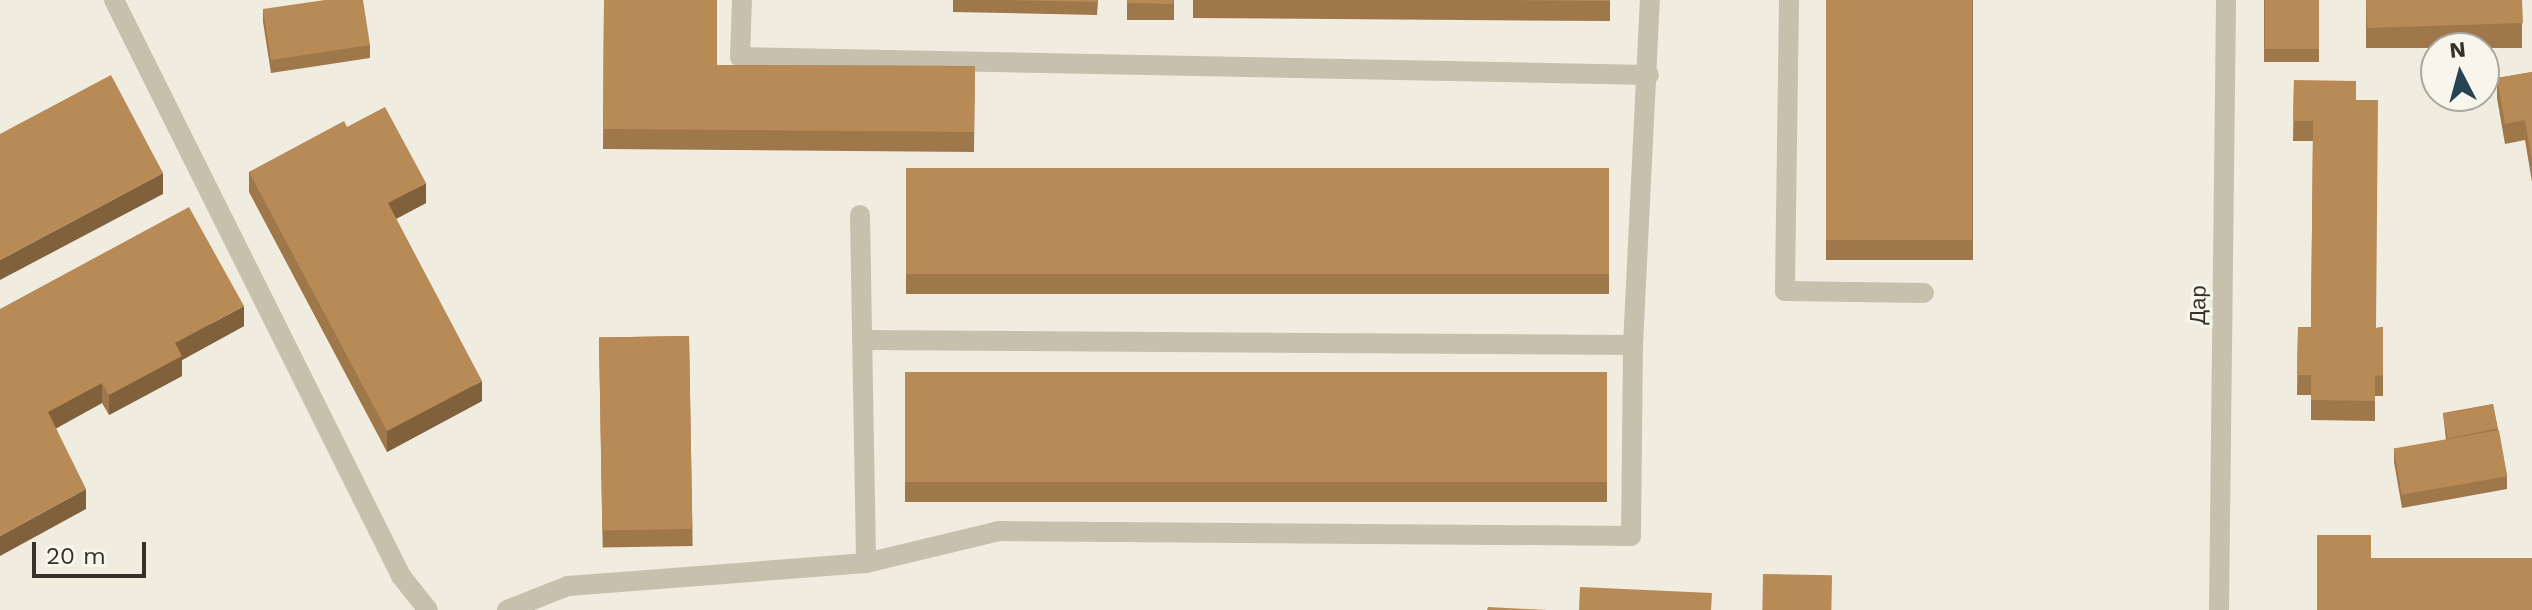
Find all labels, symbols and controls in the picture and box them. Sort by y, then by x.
north arrow [2420,32,2500,112]
text: N [2448,36,2467,63]
street label: Дар [2184,285,2212,325]
scale bar [36,526,150,576]
text: 20 m [46,542,106,570]

